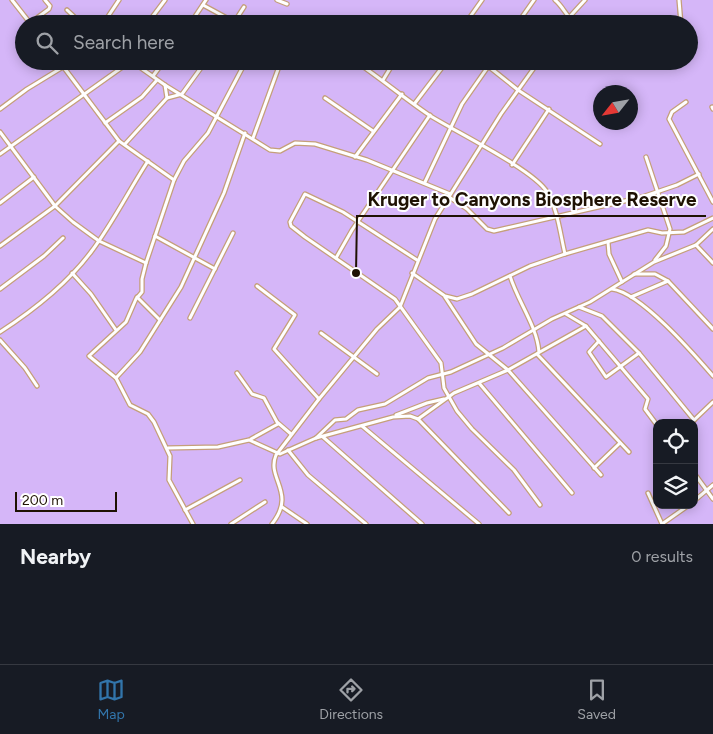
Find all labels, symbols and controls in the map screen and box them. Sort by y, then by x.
search box [15,15,698,70]
icon: search [33,29,61,57]
text: Search here [73,31,175,54]
north arrow [593,85,638,130]
callout: Kruger to Canyons Biosphere Reserve [357,182,706,216]
text: Kruger to Canyons Biosphere Reserve [367,188,697,211]
map controls [653,419,698,509]
button: locate [653,419,698,464]
button: layers [653,464,698,509]
scale bar [15,489,118,512]
text: 200 m [22,492,63,509]
text: Nearby [20,544,91,569]
text: 0 results [631,547,693,566]
tab: Map [97,676,125,723]
tab: Directions [319,676,383,723]
tab: Saved [577,676,616,723]

